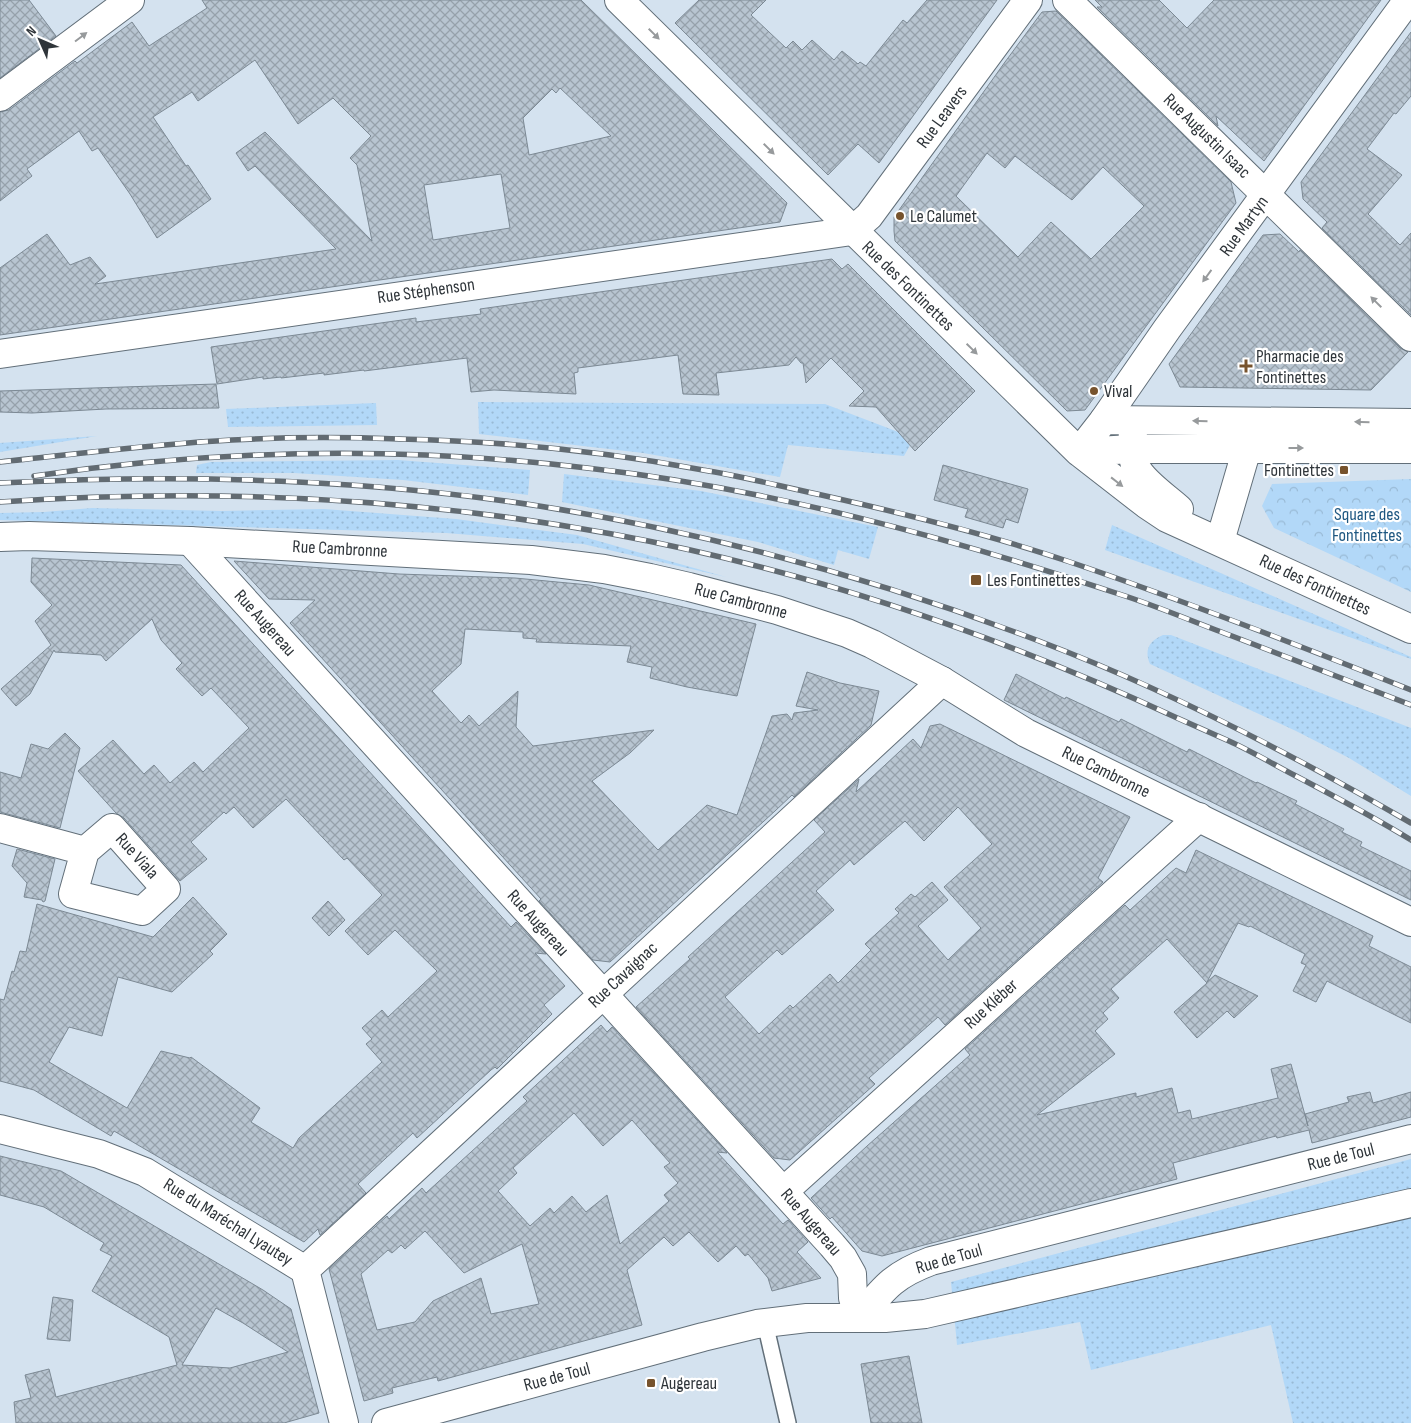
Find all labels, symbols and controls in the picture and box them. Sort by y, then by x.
north arrow [15,15,65,65]
text: N [23,23,40,40]
one-way arrow [647,28,659,40]
one-way arrow [74,32,88,42]
street label: Rue Leavers [912,82,972,152]
street label: Rue Augustin Isaac [1159,89,1255,183]
one-way arrow [763,142,775,154]
street label: Rue Martyn [1215,192,1273,260]
place label: Le Calumet [910,206,978,227]
marker: Le Calumet [894,210,906,222]
street label: Rue des Fontinettes [858,237,958,335]
one-way arrow [1202,269,1212,283]
street label: Rue Stéphenson [376,274,476,308]
one-way arrow [1371,297,1383,309]
one-way arrow [966,342,978,354]
place label: Pharmacie des Fontinettes [1256,346,1344,388]
marker: Pharmacie des Fontinettes [1240,360,1252,372]
place label: Vival [1104,381,1132,402]
marker: Vival [1088,385,1100,397]
one-way arrow [1192,417,1208,425]
one-way arrow [1354,418,1370,426]
one-way arrow [1288,444,1304,452]
place label: Fontinettes [1264,460,1334,481]
marker: Fontinettes [1338,464,1350,476]
one-way arrow [1110,476,1123,487]
park label: Square des Fontinettes [1332,504,1402,546]
street label: Rue Cambronne [292,536,388,562]
street label: Rue des Fontinettes [1256,550,1374,620]
place label: Les Fontinettes [987,570,1080,591]
marker: Les Fontinettes [969,573,983,587]
street label: Rue Cambronne [692,579,790,623]
street label: Rue Augereau [230,585,300,661]
street label: Rue Cambronne [1059,742,1153,802]
street label: Rue Viala [111,829,163,883]
street label: Rue Augereau [503,885,573,961]
street label: Rue Cavaignac [584,938,662,1012]
street label: Rue Kléber [960,975,1022,1033]
street label: Rue de Toul [1305,1139,1377,1175]
street label: Rue du Maréchal Lyautey [160,1174,297,1270]
street label: Rue Augereau [776,1184,846,1260]
street label: Rue de Toul [913,1240,985,1278]
street label: Rue de Toul [521,1358,593,1396]
place label: Augereau [660,1373,717,1394]
marker: Augereau [645,1377,657,1389]

